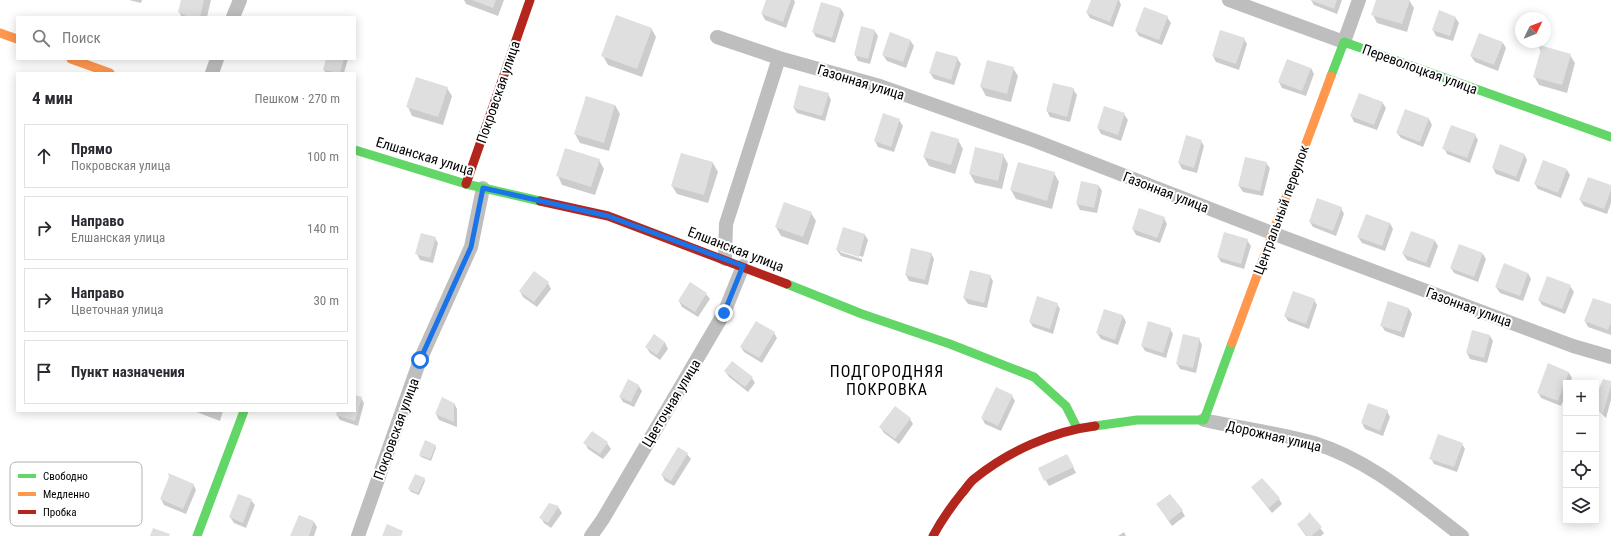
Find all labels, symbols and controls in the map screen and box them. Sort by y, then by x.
north arrow [1515,12,1551,48]
search box [16,16,356,60]
icon: search [30,27,52,49]
text: Поиск [62,29,101,47]
street label: Покровская улица [473,39,523,145]
street label: Переволоцкая улица [1360,41,1480,97]
street label: Газонная улица [816,61,906,103]
text: 4 мин [32,88,73,108]
text: Пешком · 270 m [254,91,340,106]
street label: Елшанская улица [374,134,476,178]
text: Прямо [71,140,112,158]
street label: Центральный переулок [1250,143,1312,277]
icon: ahead [33,145,55,167]
text: 100 m [307,149,339,164]
text: Покровская улица [71,158,171,173]
street label: Газонная улица [1121,168,1211,216]
text: Направо [71,212,124,230]
icon: right [33,217,55,239]
text: 140 m [307,221,339,236]
street label: Елшанская улица [686,223,786,275]
text: Елшанская улица [71,230,165,245]
text: Направо [71,284,124,302]
street label: Газонная улица [1424,284,1514,330]
icon: right [33,289,55,311]
text: 30 m [313,293,339,308]
text: Цветочная улица [71,302,163,317]
route end [715,304,733,322]
route start [411,351,429,369]
street label: Цветочная улица [638,356,704,450]
icon: arrive [33,361,55,383]
district label: ПОДГОРОДНЯЯ ПОКРОВКА [830,362,944,399]
text: Пункт назначения [71,363,185,381]
street label: Покровская улица [370,376,422,482]
map controls [1563,380,1599,524]
button: + [1563,380,1599,416]
button: − [1563,416,1599,452]
street label: Дорожная улица [1225,417,1323,455]
button: locate [1563,452,1599,488]
legend [10,462,142,526]
text: Свободно [43,470,88,483]
text: Медленно [43,488,90,501]
button: layers [1563,488,1599,524]
text: Пробка [43,506,77,519]

